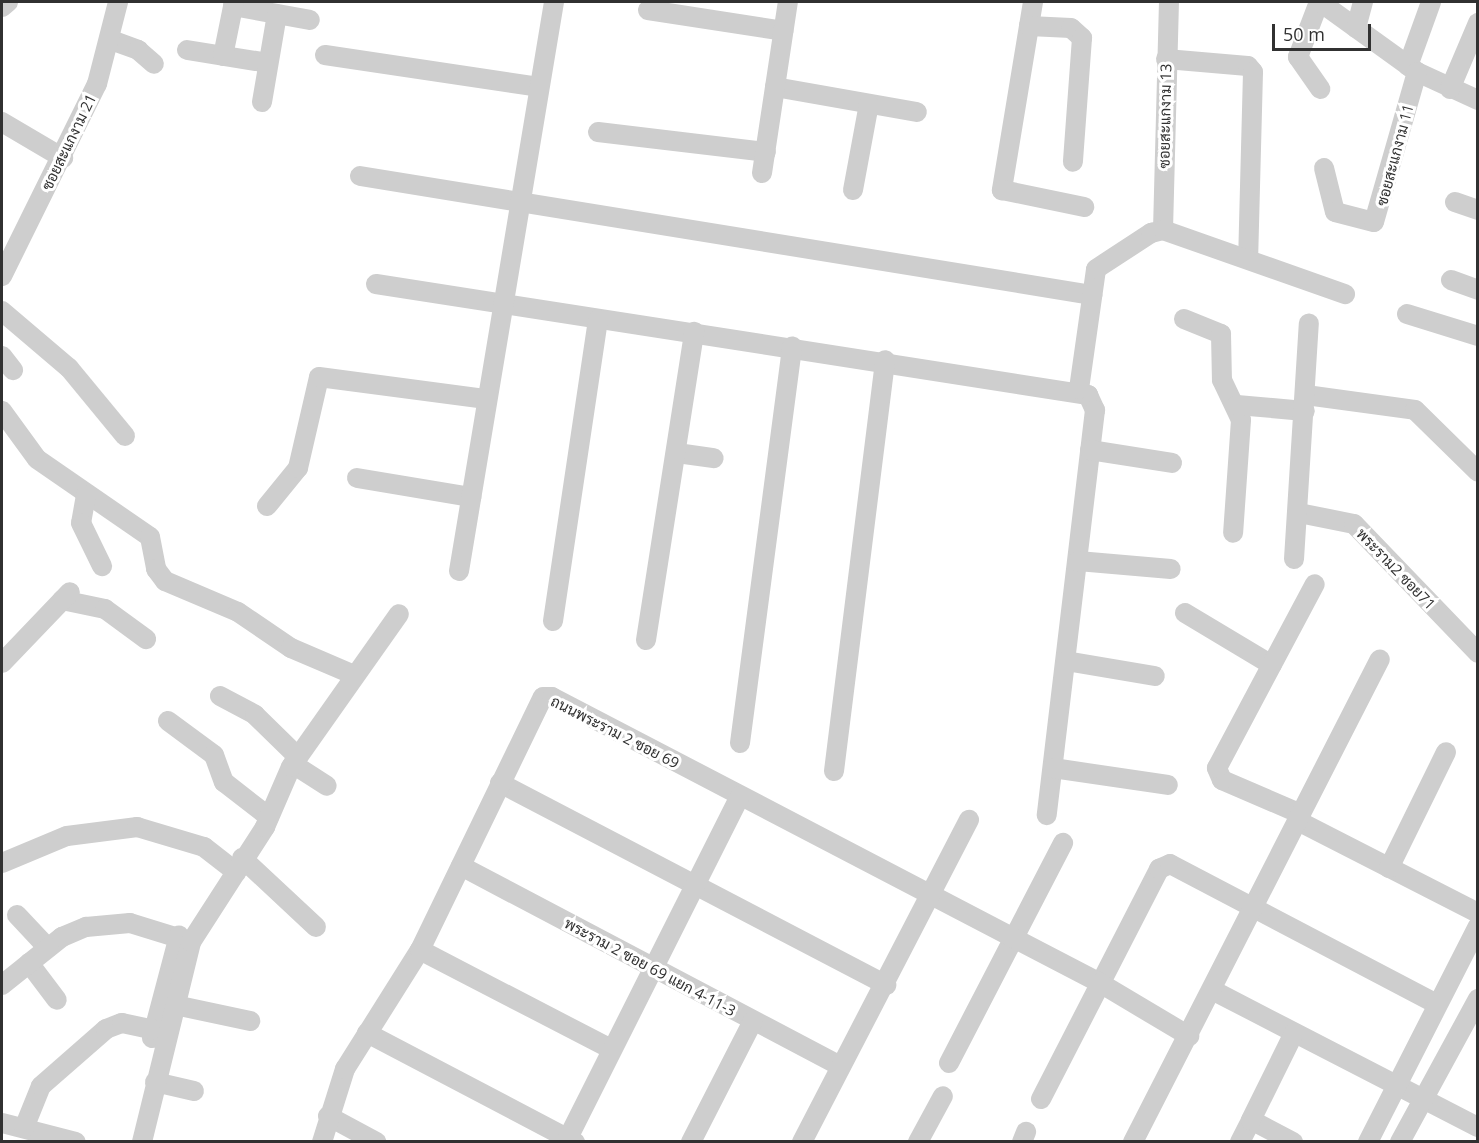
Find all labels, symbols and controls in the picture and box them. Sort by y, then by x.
scale bar [1275,12,1374,50]
text: 50 m [1283,22,1325,46]
street label: ซอยสะแกงาม 13 [1155,63,1175,169]
street label: ซอยสะแกงาม 21 [38,91,100,193]
street label: ซอยสะแกงาม 11 [1373,102,1417,208]
street label: พระราม2 ซอย71 [1353,525,1439,613]
street label: ถนนพระราม 2 ซอย 69 [548,692,682,772]
street label: พระราม 2 ซอย 69 แยก 4-11-3 [561,914,739,1020]

